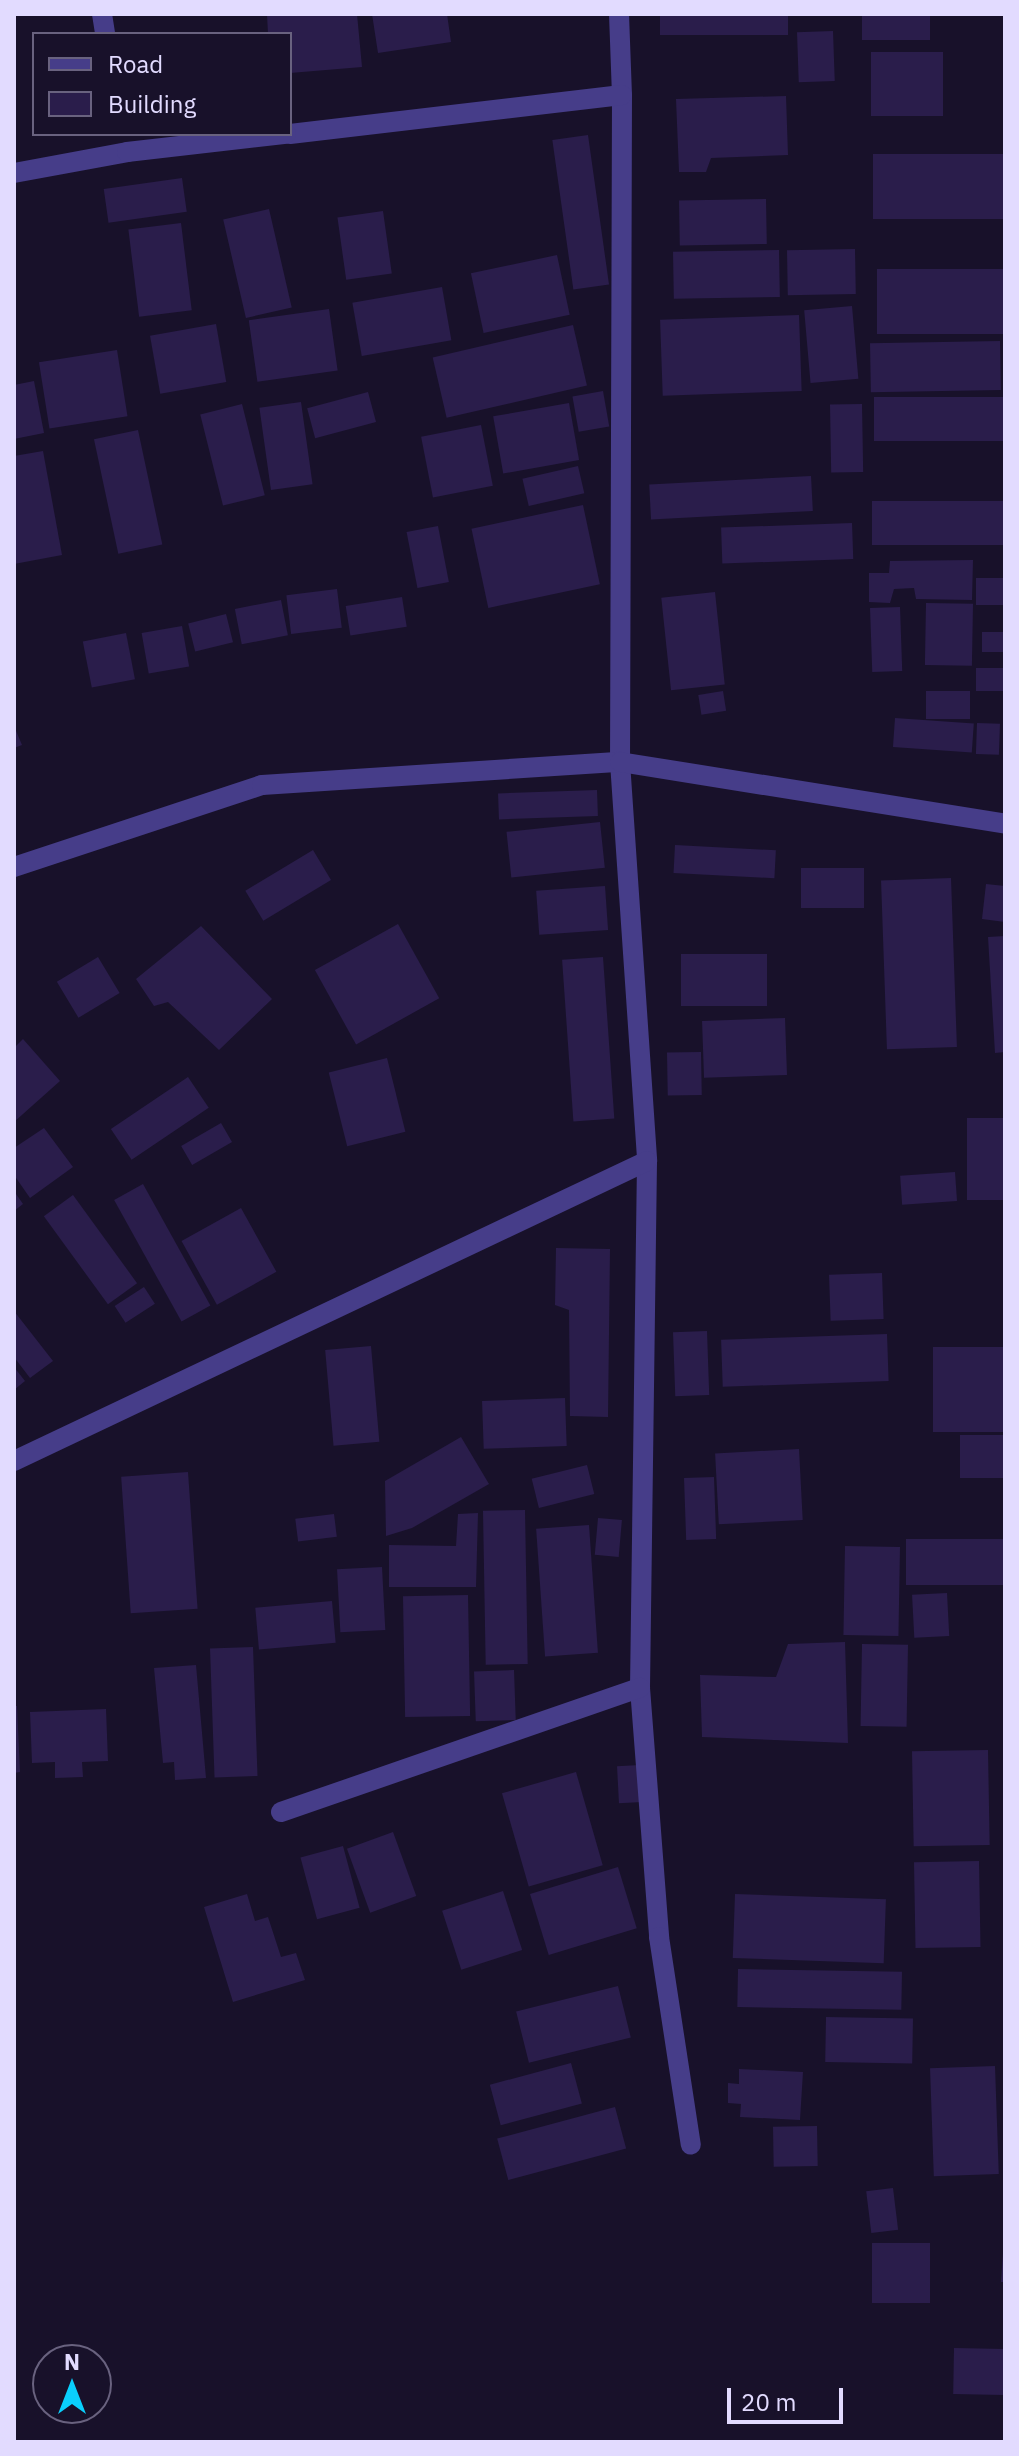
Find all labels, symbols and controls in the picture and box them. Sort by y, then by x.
legend [32,32,292,136]
text: Road [108,48,163,80]
text: Building [108,88,196,120]
north arrow [32,2344,112,2424]
text: N [64,2347,80,2376]
scale bar [731,2372,847,2422]
text: 20 m [741,2386,796,2418]

